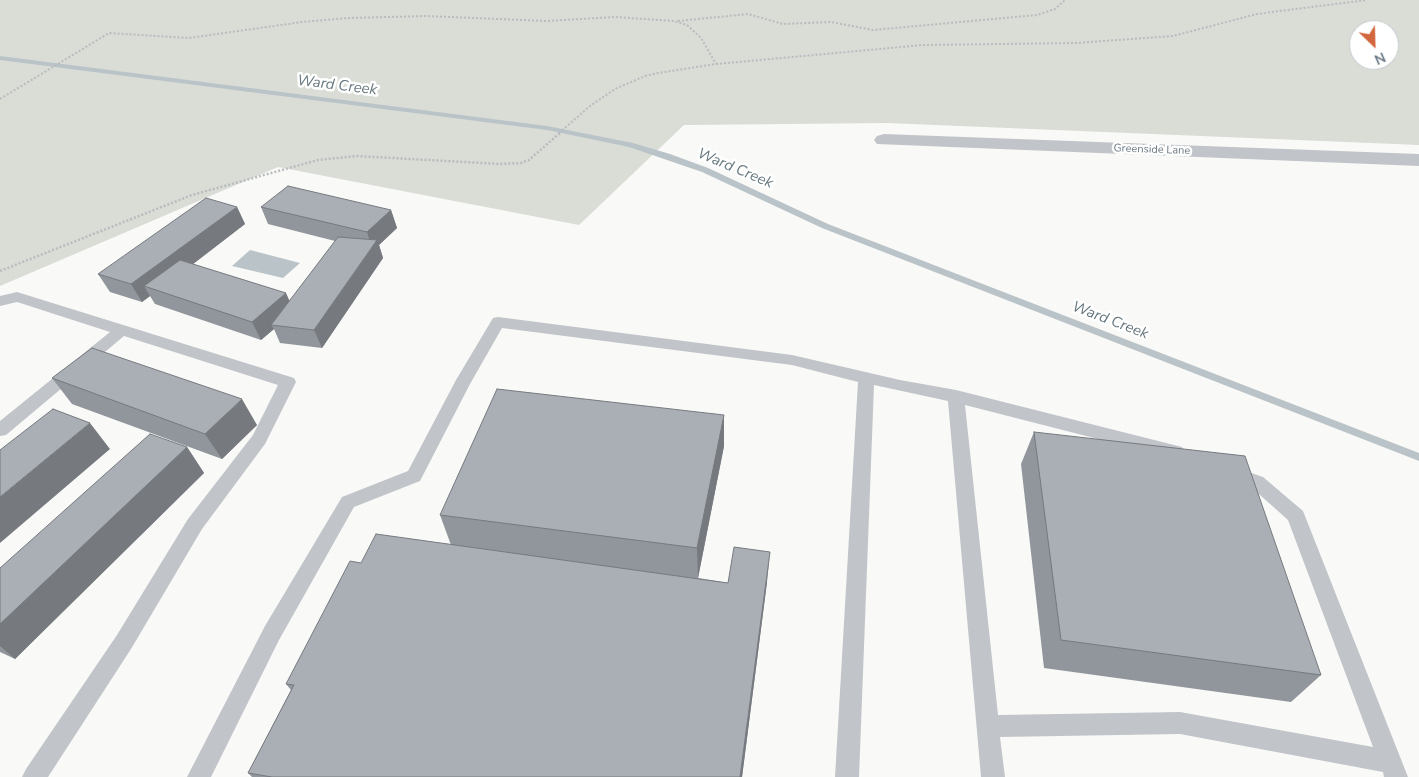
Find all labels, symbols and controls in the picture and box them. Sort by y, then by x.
north arrow [1349,20,1399,70]
text: N [1371,47,1389,69]
water label: Ward Creek [296,72,378,100]
street label: Greenside Lane [1113,142,1191,158]
water label: Ward Creek [695,145,775,193]
water label: Ward Creek [1069,298,1151,344]

